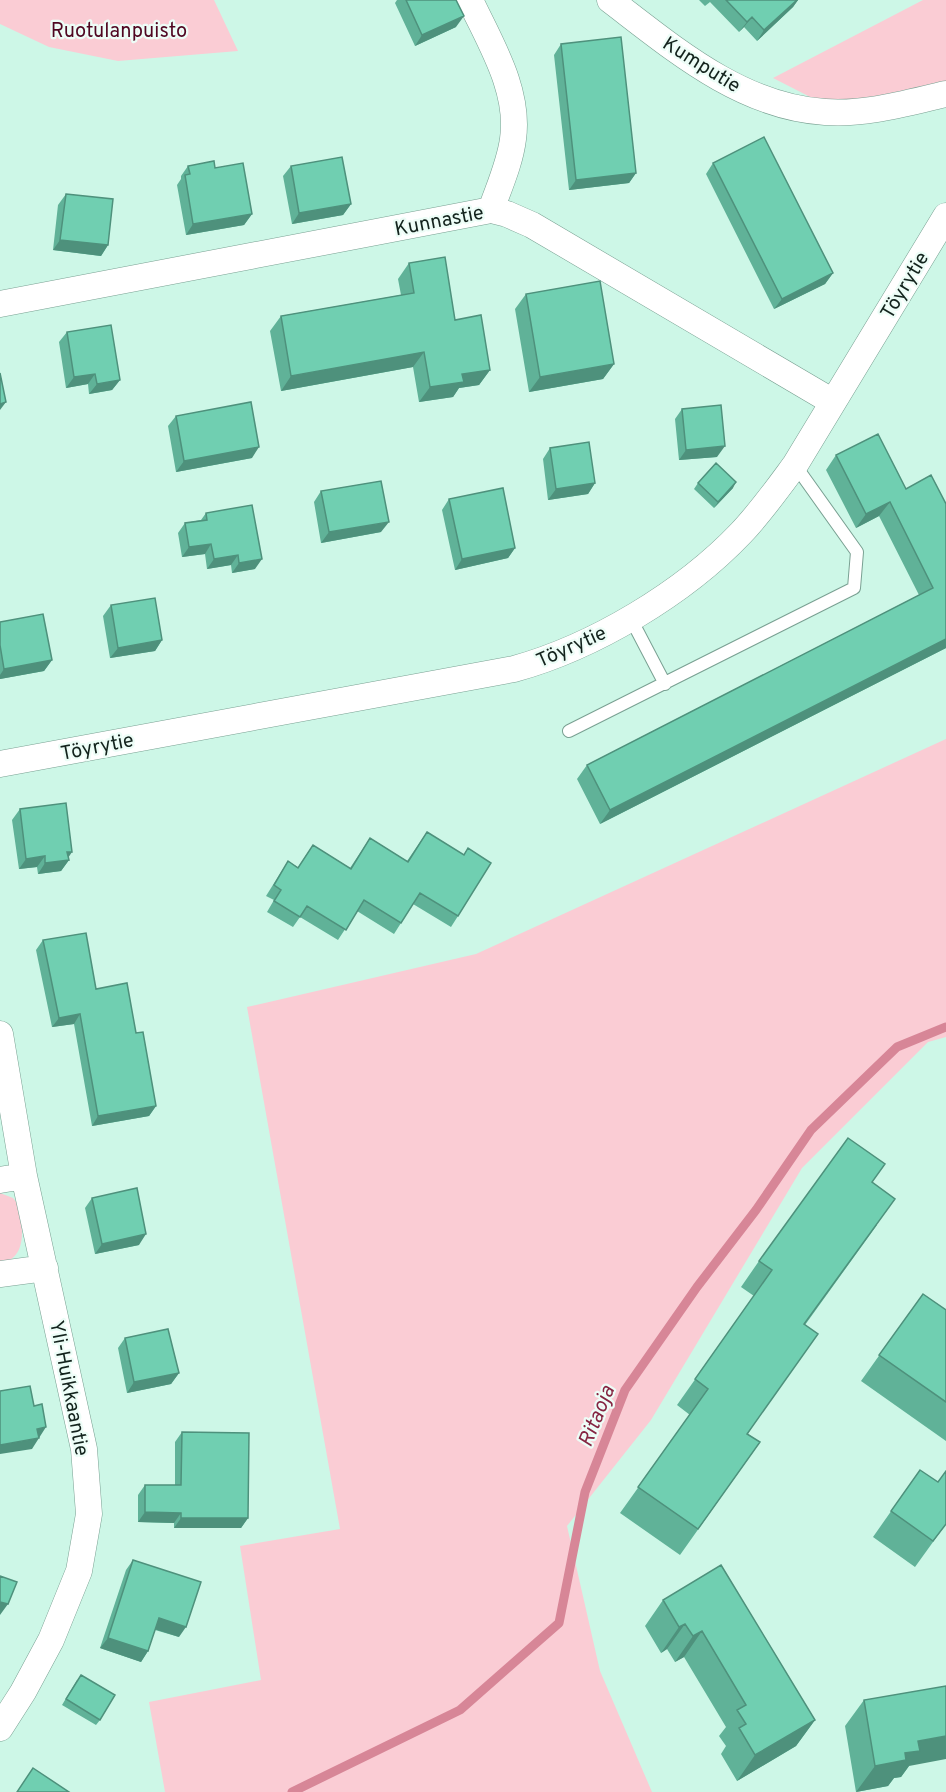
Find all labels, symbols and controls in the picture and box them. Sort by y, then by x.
park label: Ruotulanpuisto [51,19,187,45]
street label: Kumputie [657,32,745,100]
street label: Kunnastie [393,201,486,243]
street label: Töyrytie [876,248,936,324]
street label: Töyrytie [533,621,611,675]
street label: Töyrytie [59,728,136,768]
street label: Yli-Huikkaantie [42,1318,94,1458]
water label: Ritaoja [573,1382,622,1451]

